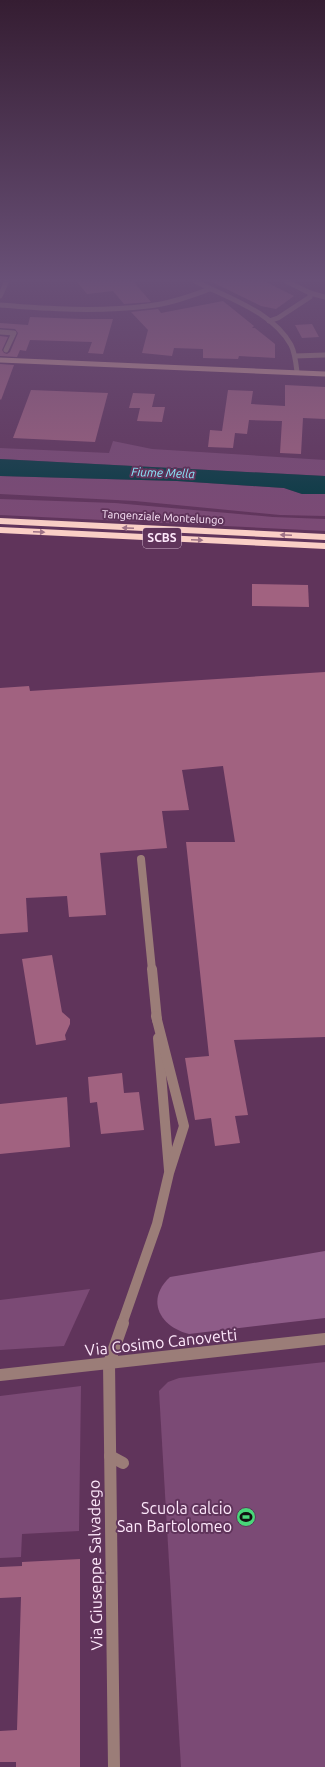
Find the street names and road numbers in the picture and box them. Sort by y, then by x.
street label: Tangenziale Montelungo [102,508,224,526]
road number: SCBS [143,528,181,548]
street label: Via Cosimo Canovetti [84,1325,238,1359]
street label: Via Giuseppe Salvadego [85,1480,105,1650]

